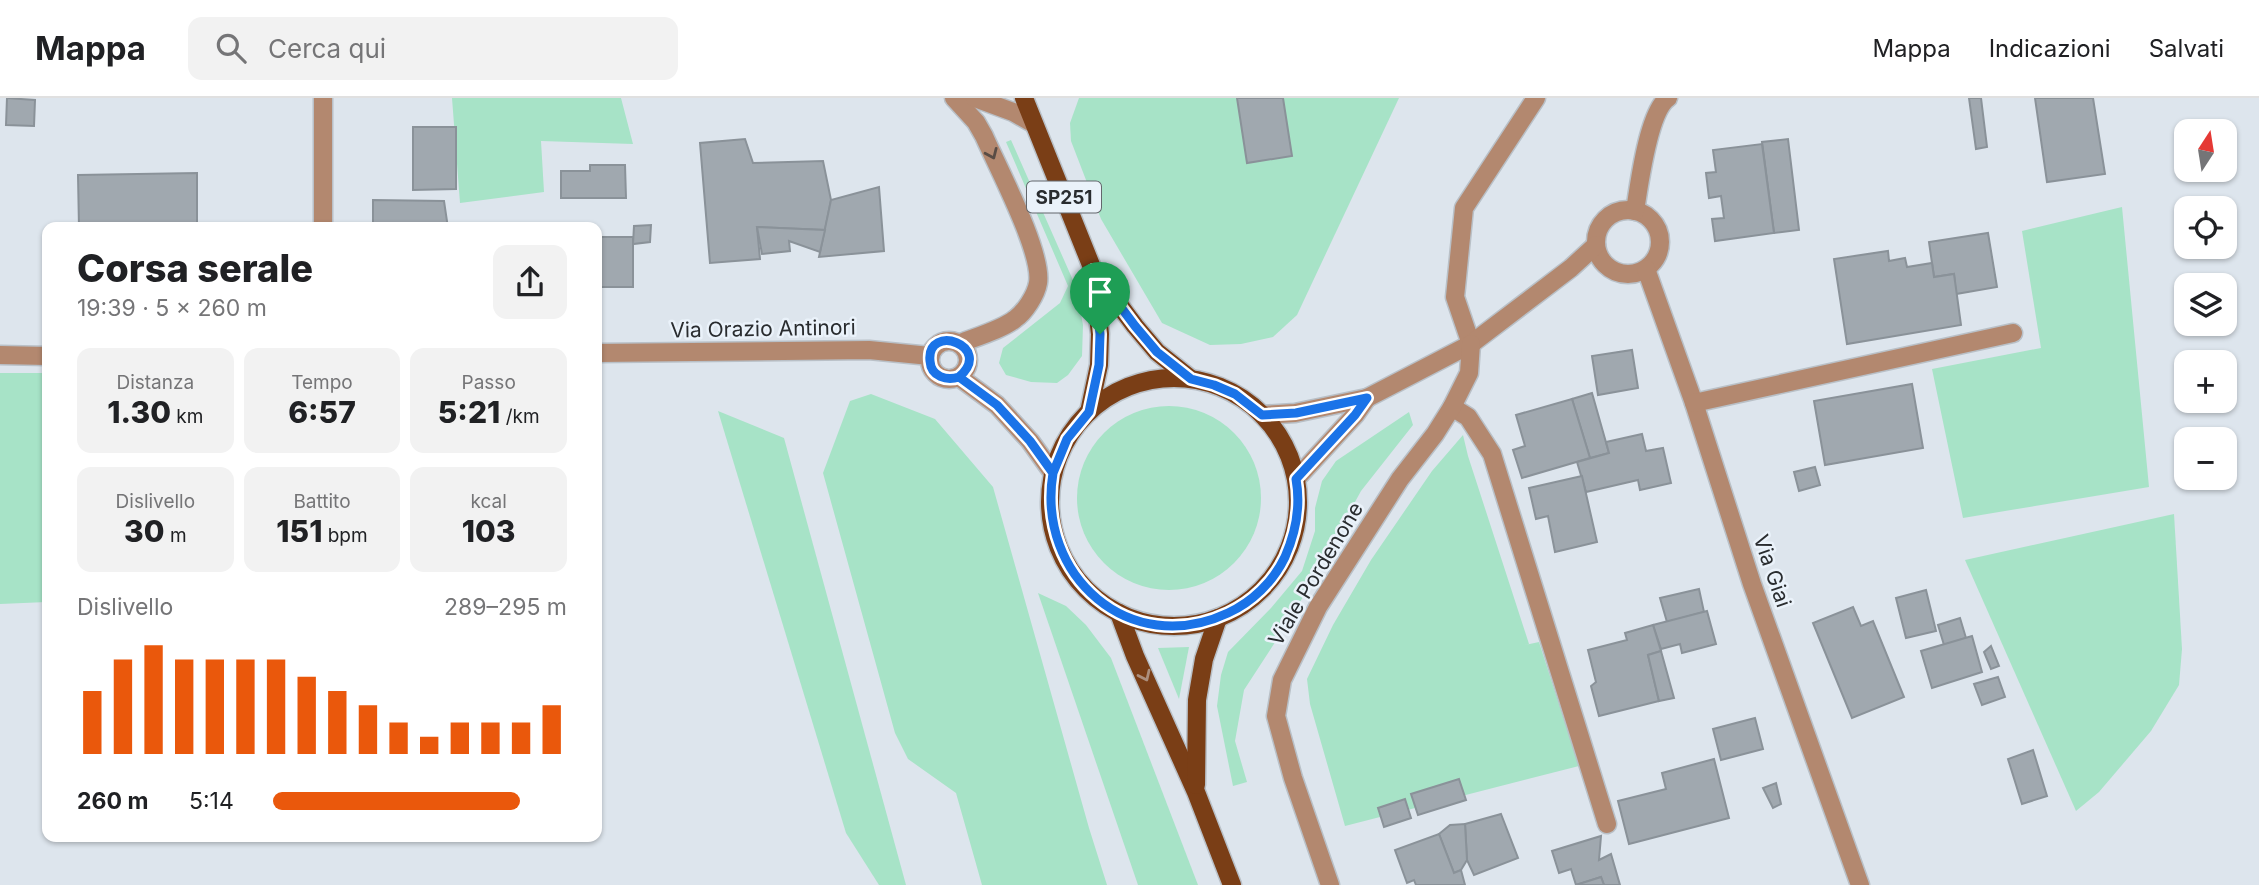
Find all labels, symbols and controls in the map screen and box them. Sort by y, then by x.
search box [188,17,678,80]
text: Mappa [35,28,146,68]
icon: search [212,29,250,67]
text: Cerca qui [268,33,386,64]
text: Mappa [1872,34,1951,63]
text: Indicazioni [1989,34,2111,63]
text: Salvati [2149,34,2224,63]
north arrow [2174,119,2236,182]
map controls [2174,119,2237,490]
one-way arrow [984,146,998,159]
road number: SP251 [1027,181,1101,212]
button: locate [2174,196,2237,259]
text: Corsa serale [77,245,313,291]
button: share [493,245,567,319]
pin [1070,262,1130,334]
icon: arrive [1081,273,1119,311]
button: layers [2174,273,2237,336]
text: 19:39 · 5 × 260 m [77,294,267,322]
street label: Via Orazio Antinori [670,314,856,343]
button: + [2174,350,2237,413]
text: Distanza [116,371,194,394]
text: Tempo [291,371,353,394]
text: Passo [462,371,516,394]
text: 1.30 [107,394,171,430]
text: 6:57 [288,394,356,430]
text: 5:21 [438,394,500,430]
text: km [171,405,203,428]
text: /km [500,405,540,428]
button: − [2174,427,2237,490]
text: Dislivello [116,490,195,513]
text: Battito [293,490,351,513]
text: kcal [471,490,507,513]
street label: Viale Pordenone [1263,498,1368,650]
text: 30 [124,513,165,549]
text: 151 [276,513,322,549]
text: 103 [462,513,516,549]
text: m [165,524,187,547]
text: bpm [322,524,368,547]
street label: Via Giai [1748,531,1796,610]
text: Dislivello [77,593,173,621]
text: 289–295 m [444,593,567,621]
one-way arrow [1137,669,1151,681]
text: 260 m [77,787,148,815]
text: 5:14 [189,787,234,815]

